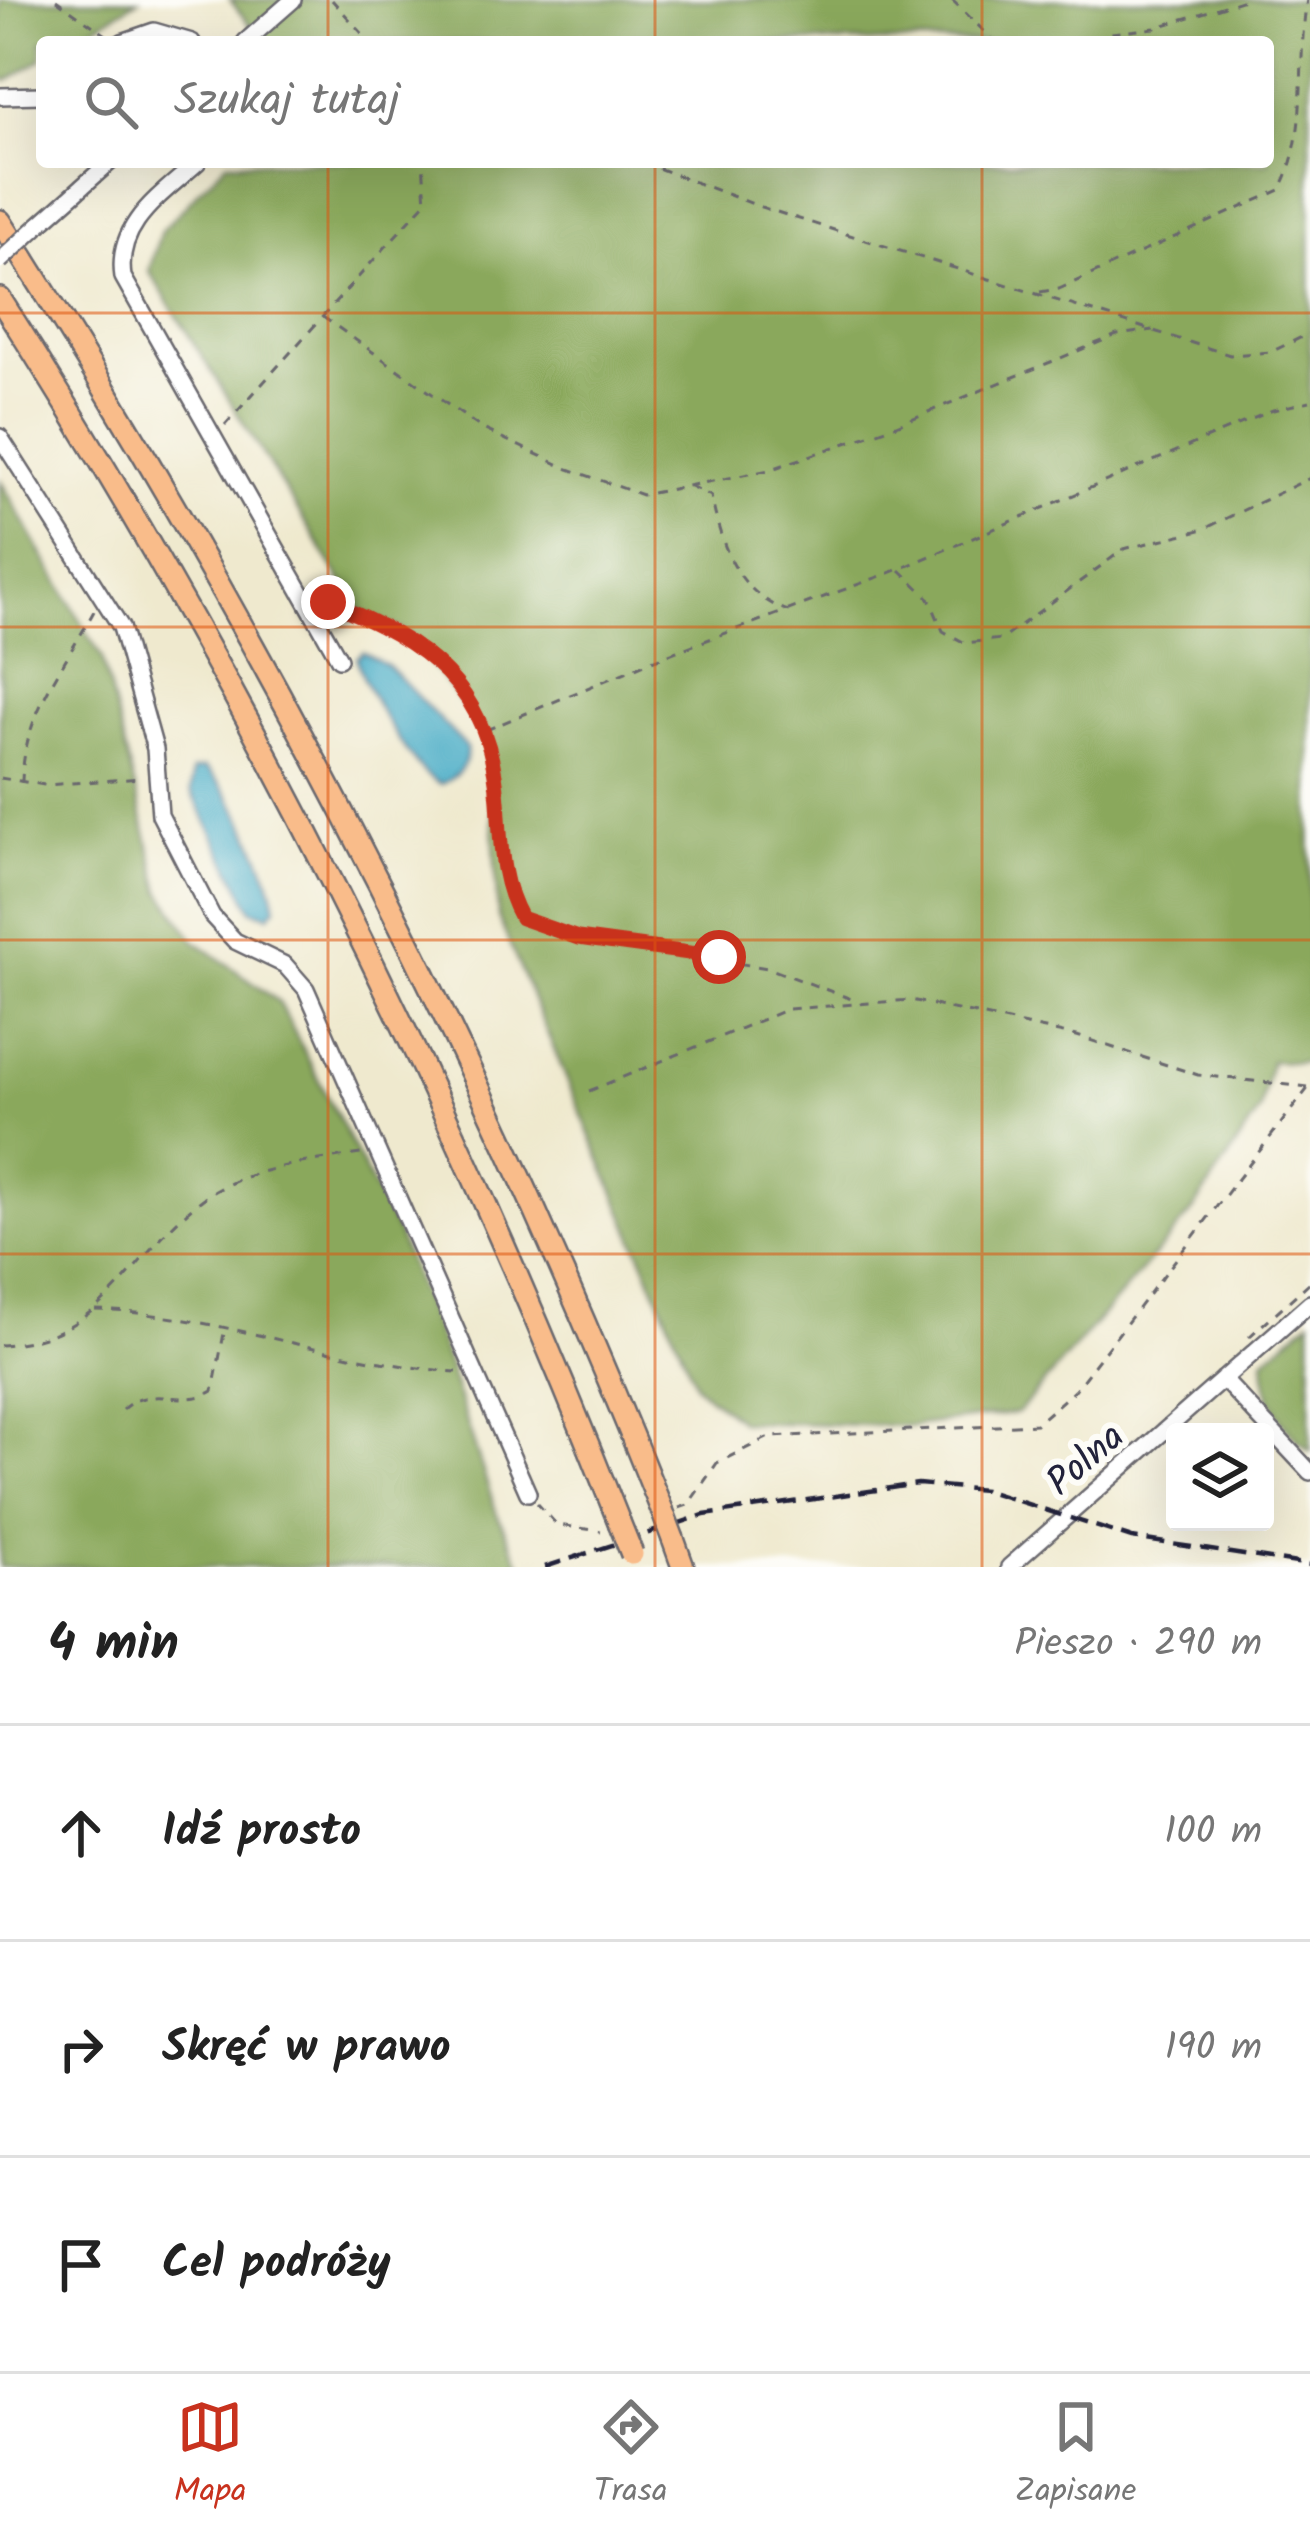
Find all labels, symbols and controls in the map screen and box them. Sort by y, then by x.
search box [36,36,1274,168]
text: Szukaj tutaj [174,66,400,138]
icon: search [78,69,144,135]
route end [301,575,355,629]
route start [692,930,746,984]
street label: Polna [1033,1409,1140,1513]
map controls [1166,1423,1274,1531]
button: layers [1166,1423,1274,1531]
text: 4 min [48,1605,179,1686]
text: Pieszo · 290 m [1014,1614,1262,1676]
text: Idź prosto [162,1797,361,1869]
icon: ahead [48,1800,114,1866]
text: 100 m [1164,1802,1262,1864]
text: Skręć w prawo [162,2013,450,2085]
icon: right [48,2016,114,2082]
text: 190 m [1165,2018,1262,2080]
text: Cel podróży [162,2229,391,2301]
icon: arrive [48,2232,114,2298]
tab: Mapa [174,2394,246,2519]
tab: Trasa [594,2394,667,2519]
tab: Zapisane [1015,2394,1136,2519]

